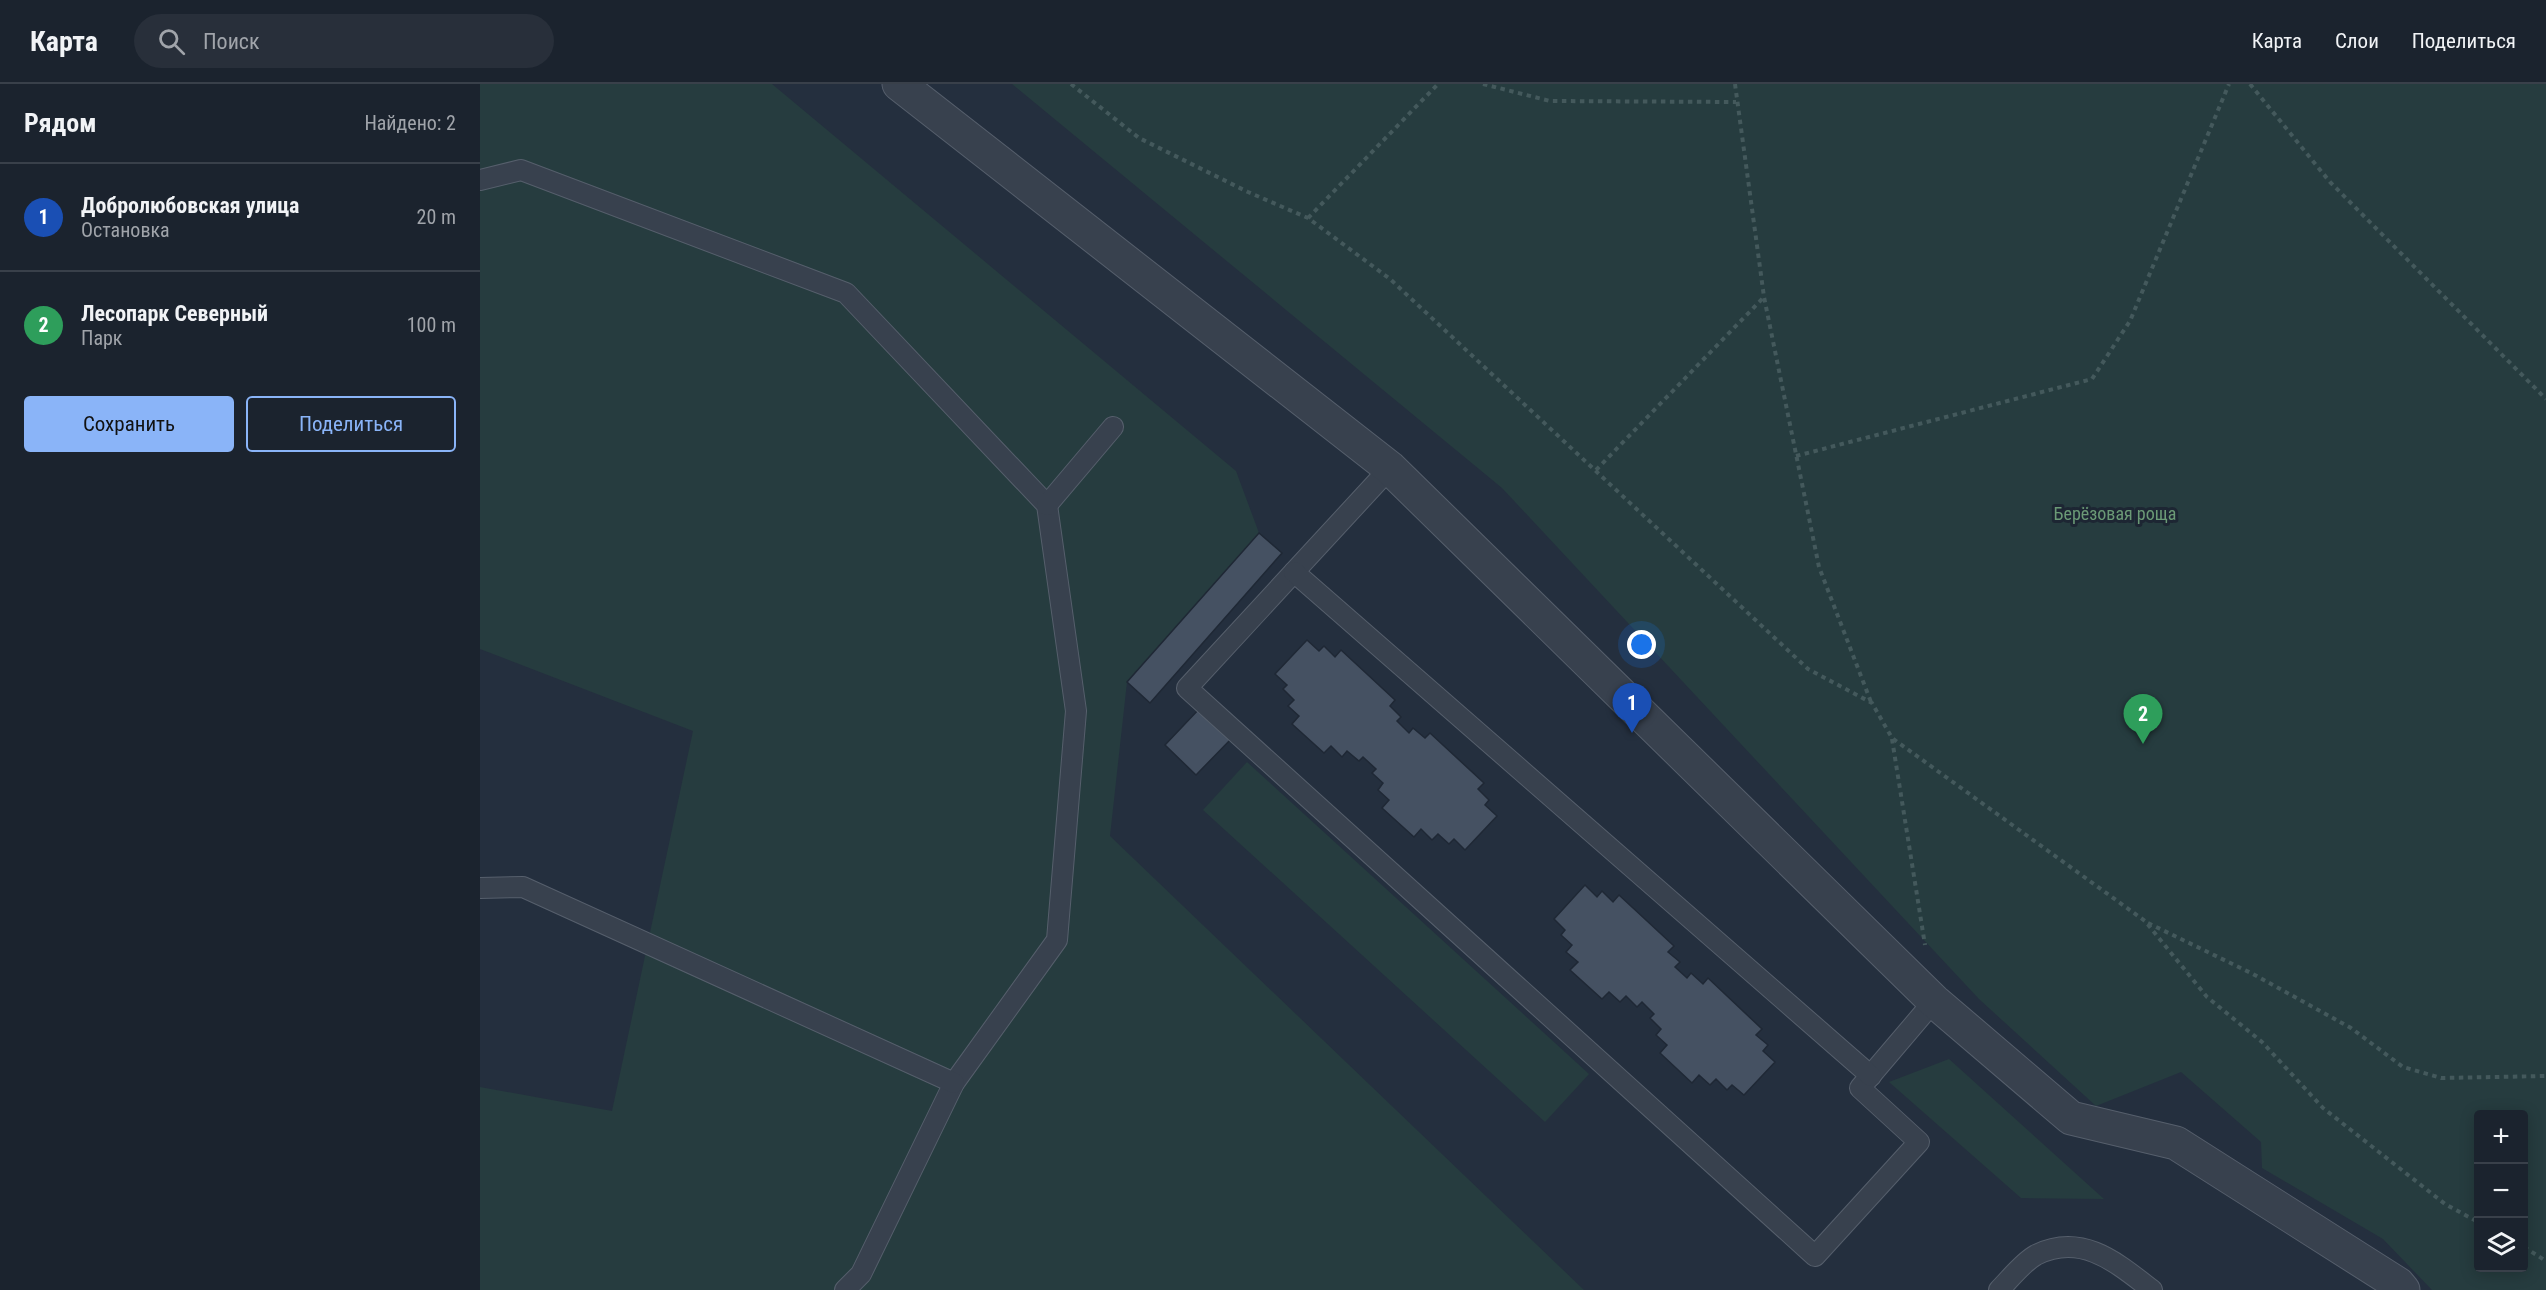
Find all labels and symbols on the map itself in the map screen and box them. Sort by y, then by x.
park label: Берёзовая роща [2054,503,2176,524]
your location [1627,630,1656,659]
pin: 1 [1612,684,1652,733]
pin: 2 [2124,694,2162,744]

